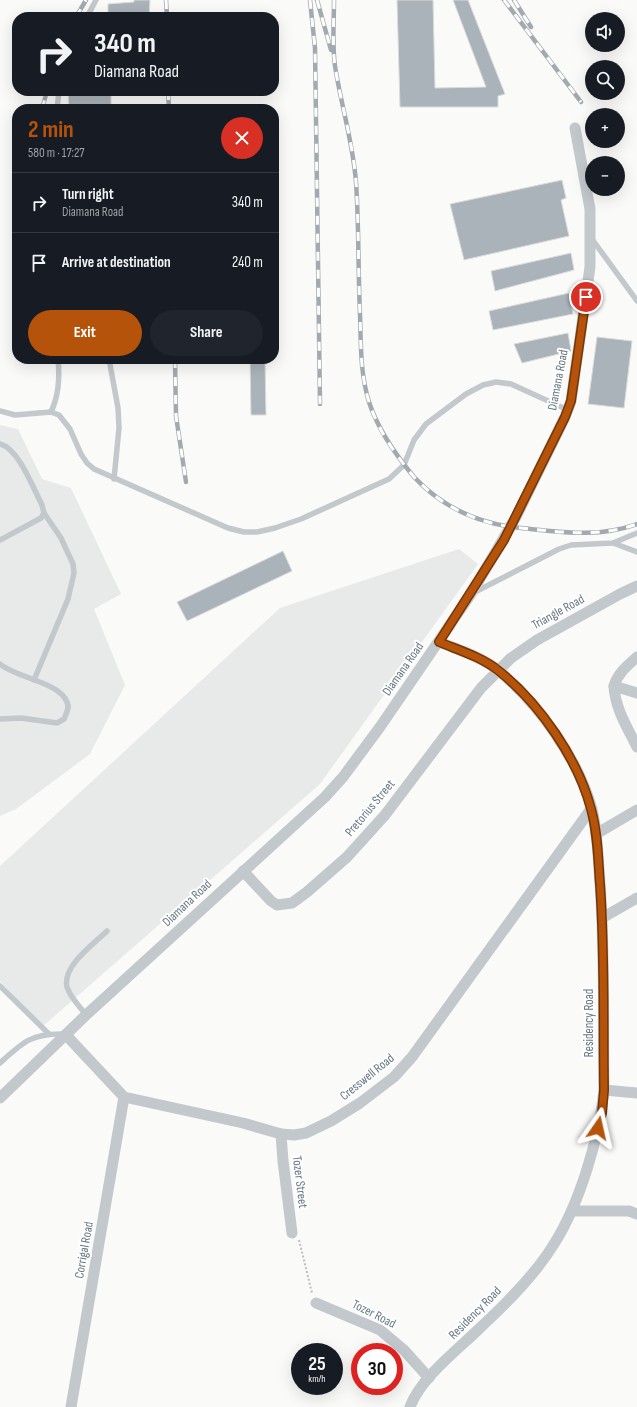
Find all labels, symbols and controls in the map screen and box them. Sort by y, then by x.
map controls [585,12,625,196]
button: sound [585,12,625,52]
text: 340 m [94,27,156,60]
icon: right [28,28,80,80]
button: search [585,60,625,100]
text: Diamana Road [94,61,179,82]
button: + [585,108,625,148]
text: 2 min [28,115,74,144]
button: close [221,117,263,159]
text: 580 m · 17:27 [28,145,85,161]
button: − [585,156,625,196]
text: Turn right [62,185,114,204]
icon: right [28,192,50,214]
text: 340 m [232,193,263,212]
text: Diamana Road [62,204,123,220]
icon: arrive [28,252,50,274]
text: Arrive at destination [62,253,171,272]
text: 240 m [232,253,263,272]
pin [569,280,603,314]
icon: arrive [575,286,597,308]
button: Exit [28,310,142,356]
button: Share [150,310,263,356]
street label: Diamana Road [544,348,572,412]
street label: Triangle Road [529,591,587,633]
street label: Diamana Road [379,639,427,699]
street label: Pretorius Street [342,776,398,840]
street label: Diamana Road [159,876,215,930]
street label: Residency Road [581,989,597,1057]
street label: Cresswell Road [337,1050,397,1104]
position arrow [577,1107,619,1149]
street label: Tozer Street [289,1155,311,1209]
street label: Corrigal Road [71,1220,97,1280]
street label: Residency Road [445,1283,505,1343]
street label: Tozer Road [349,1296,399,1332]
speed limit sign: 30 [351,1343,403,1395]
text: 25 [308,1352,326,1376]
text: km/h [308,1373,326,1385]

